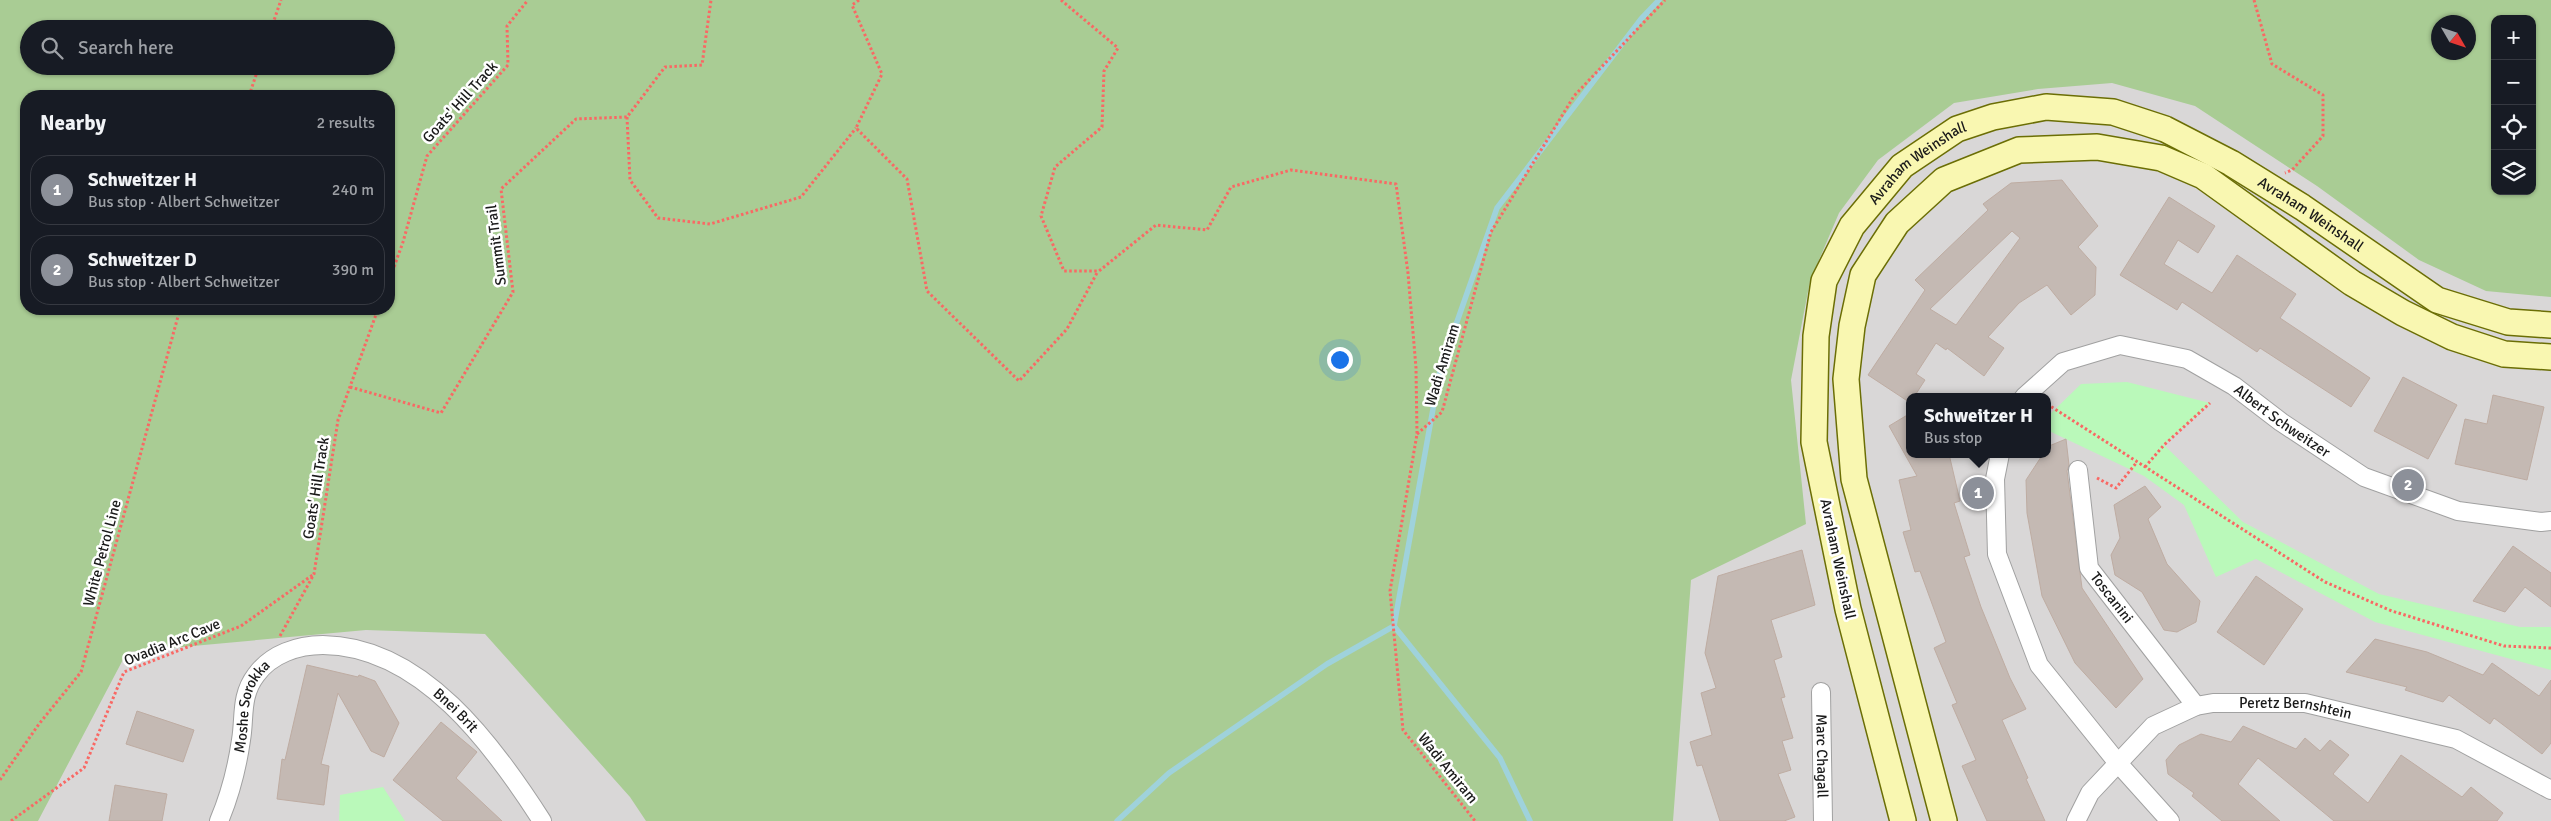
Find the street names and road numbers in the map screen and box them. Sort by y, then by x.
street label: Goats' Hill Track [419,57,502,146]
street label: Avraham Weinshall [1865,118,1969,208]
street label: Avraham Weinshall [2255,173,2367,256]
street label: Summit Trail [482,204,510,286]
street label: Wadi Amiram [1421,322,1463,408]
street label: Albert Schweitzer [2231,380,2334,461]
street label: Goats' Hill Track [299,435,333,540]
street label: Avraham Weinshall [1816,497,1860,621]
street label: White Petrol Line [79,498,125,608]
street label: Toscanini [2086,568,2137,627]
street label: Ovadia Arc Cave [121,614,223,670]
street label: Moshe Sorokka [230,656,274,754]
street label: Bnei Brit [430,684,482,736]
street label: Peretz Bernshtein [2239,694,2354,723]
street label: Marc Chagall [1812,714,1832,798]
street label: Wadi Amiram [1414,729,1482,807]

